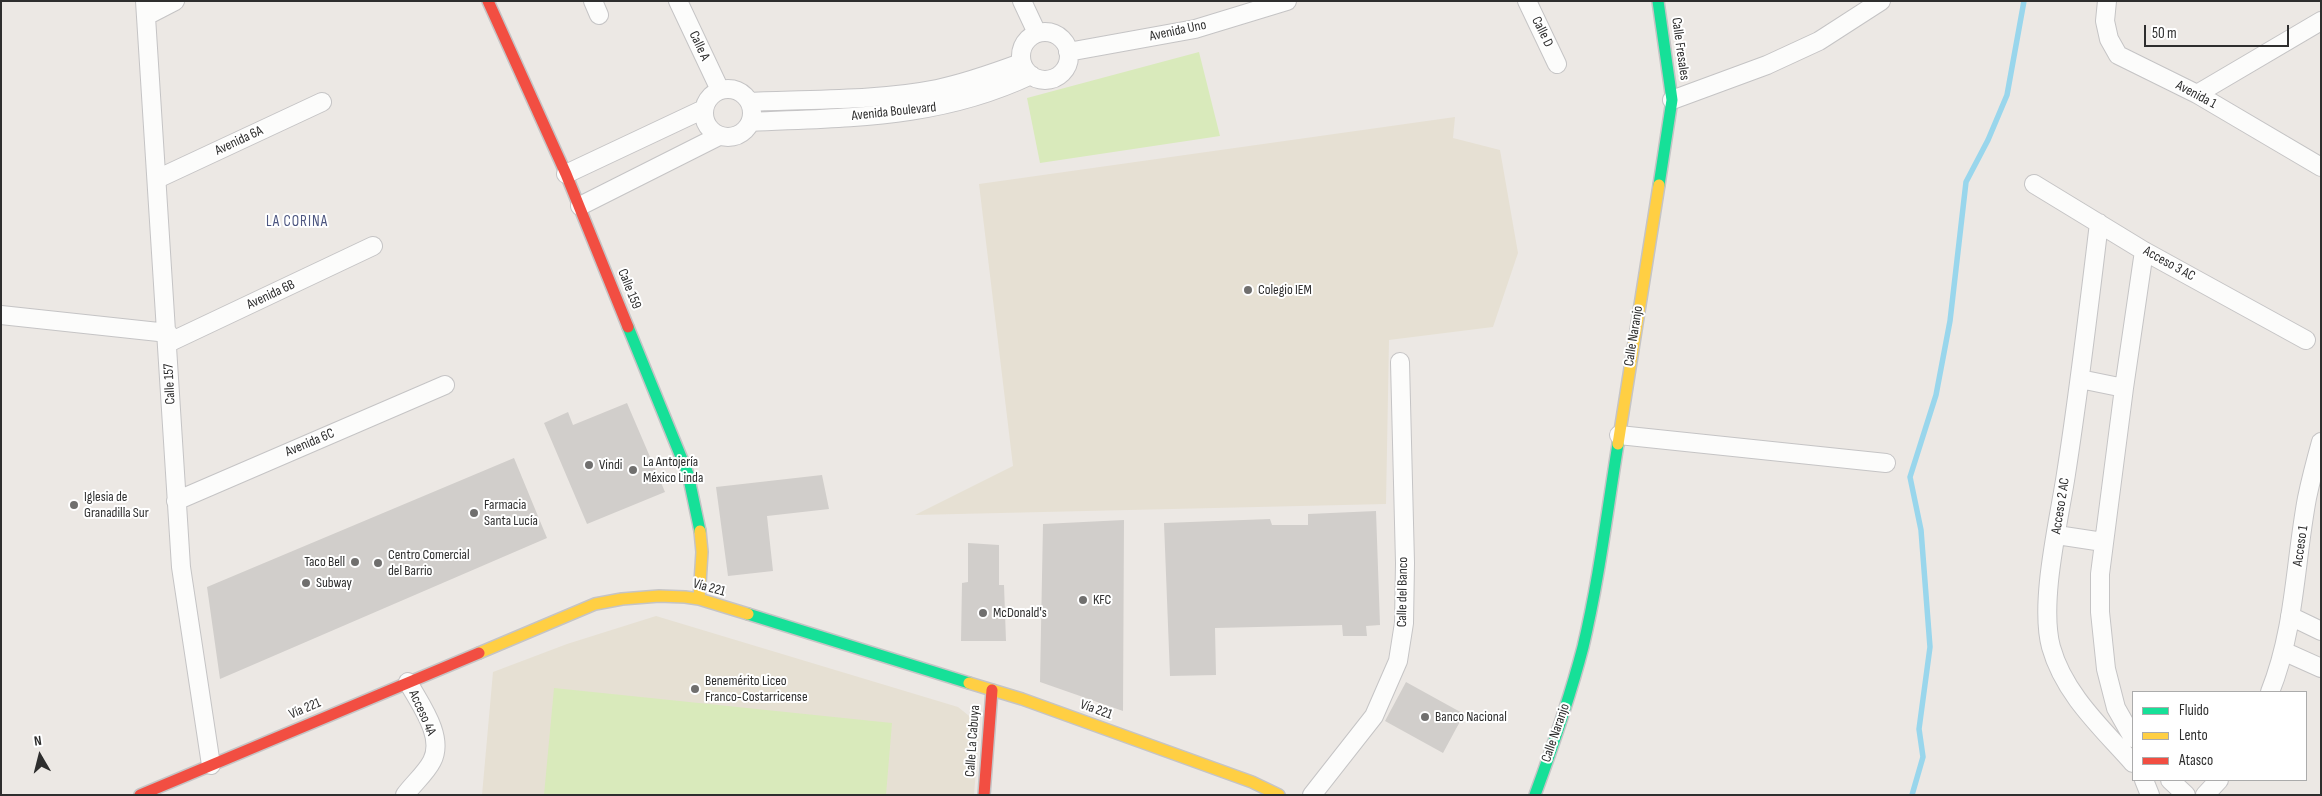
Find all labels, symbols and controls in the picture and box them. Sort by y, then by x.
street label: Calle D [1527,14,1557,50]
scale bar [2147,15,2292,47]
street label: Calle Fresales [1667,16,1693,82]
street label: Avenida Uno [1148,17,1208,45]
text: 50 m [2152,24,2177,43]
street label: Calle A [685,28,713,64]
street label: Avenida 1 [2173,77,2219,113]
street label: Avenida Boulevard [851,99,937,125]
street label: Avenida 6A [212,123,266,159]
district label: LA CORINA [265,213,329,231]
street label: Acceso 3 AC [2140,243,2198,285]
street label: Calle 159 [613,267,645,311]
street label: Avenida 6B [244,277,298,313]
place label: Colegio IEM [1258,282,1312,298]
marker: Colegio IEM [1242,284,1254,296]
street label: Calle Naranjo [1621,305,1647,367]
street label: Calle 157 [161,363,179,405]
street label: Avenida 6C [283,425,337,461]
place label: La Antojería México Linda [643,454,703,487]
place label: Vindi [599,457,622,473]
marker: Vindi [583,459,595,471]
marker: La Antojería México Linda [627,464,639,476]
street label: Acceso 2 AC [2048,477,2074,535]
place label: Iglesia de Granadilla Sur [84,489,149,522]
place label: Farmacia Santa Lucía [484,497,538,530]
marker: Iglesia de Granadilla Sur [68,499,80,511]
marker: Farmacia Santa Lucía [468,507,480,519]
street label: Acceso 1 [2290,525,2312,567]
place label: Centro Comercial del Barrio [388,547,470,580]
place label: Taco Bell [304,554,345,570]
marker: Taco Bell [349,556,361,568]
marker: Centro Comercial del Barrio [372,557,384,569]
street label: Calle del Banco [1394,557,1412,627]
place label: Subway [316,575,352,591]
street label: Vía 221 [691,576,727,600]
marker: Subway [300,577,312,589]
place label: KFC [1093,592,1111,608]
marker: KFC [1077,594,1089,606]
place label: McDonald's [993,605,1047,621]
marker: McDonald's [977,607,989,619]
place label: Benemérito Liceo Franco-Costarricense [705,673,808,706]
marker: Benemérito Liceo Franco-Costarricense [689,683,701,695]
street label: Acceso 4A [405,688,439,738]
legend [2132,691,2307,781]
street label: Vía 221 [287,695,323,723]
street label: Vía 221 [1078,696,1114,724]
street label: Calle Naranjo [1538,701,1574,765]
text: Fluido [2179,701,2209,720]
street label: Calle La Cabuya [962,705,984,777]
place label: Banco Nacional [1435,709,1507,725]
marker: Banco Nacional [1419,711,1431,723]
text: Lento [2179,726,2208,745]
north arrow [15,731,65,781]
text: N [33,732,43,750]
text: Atasco [2179,751,2213,770]

